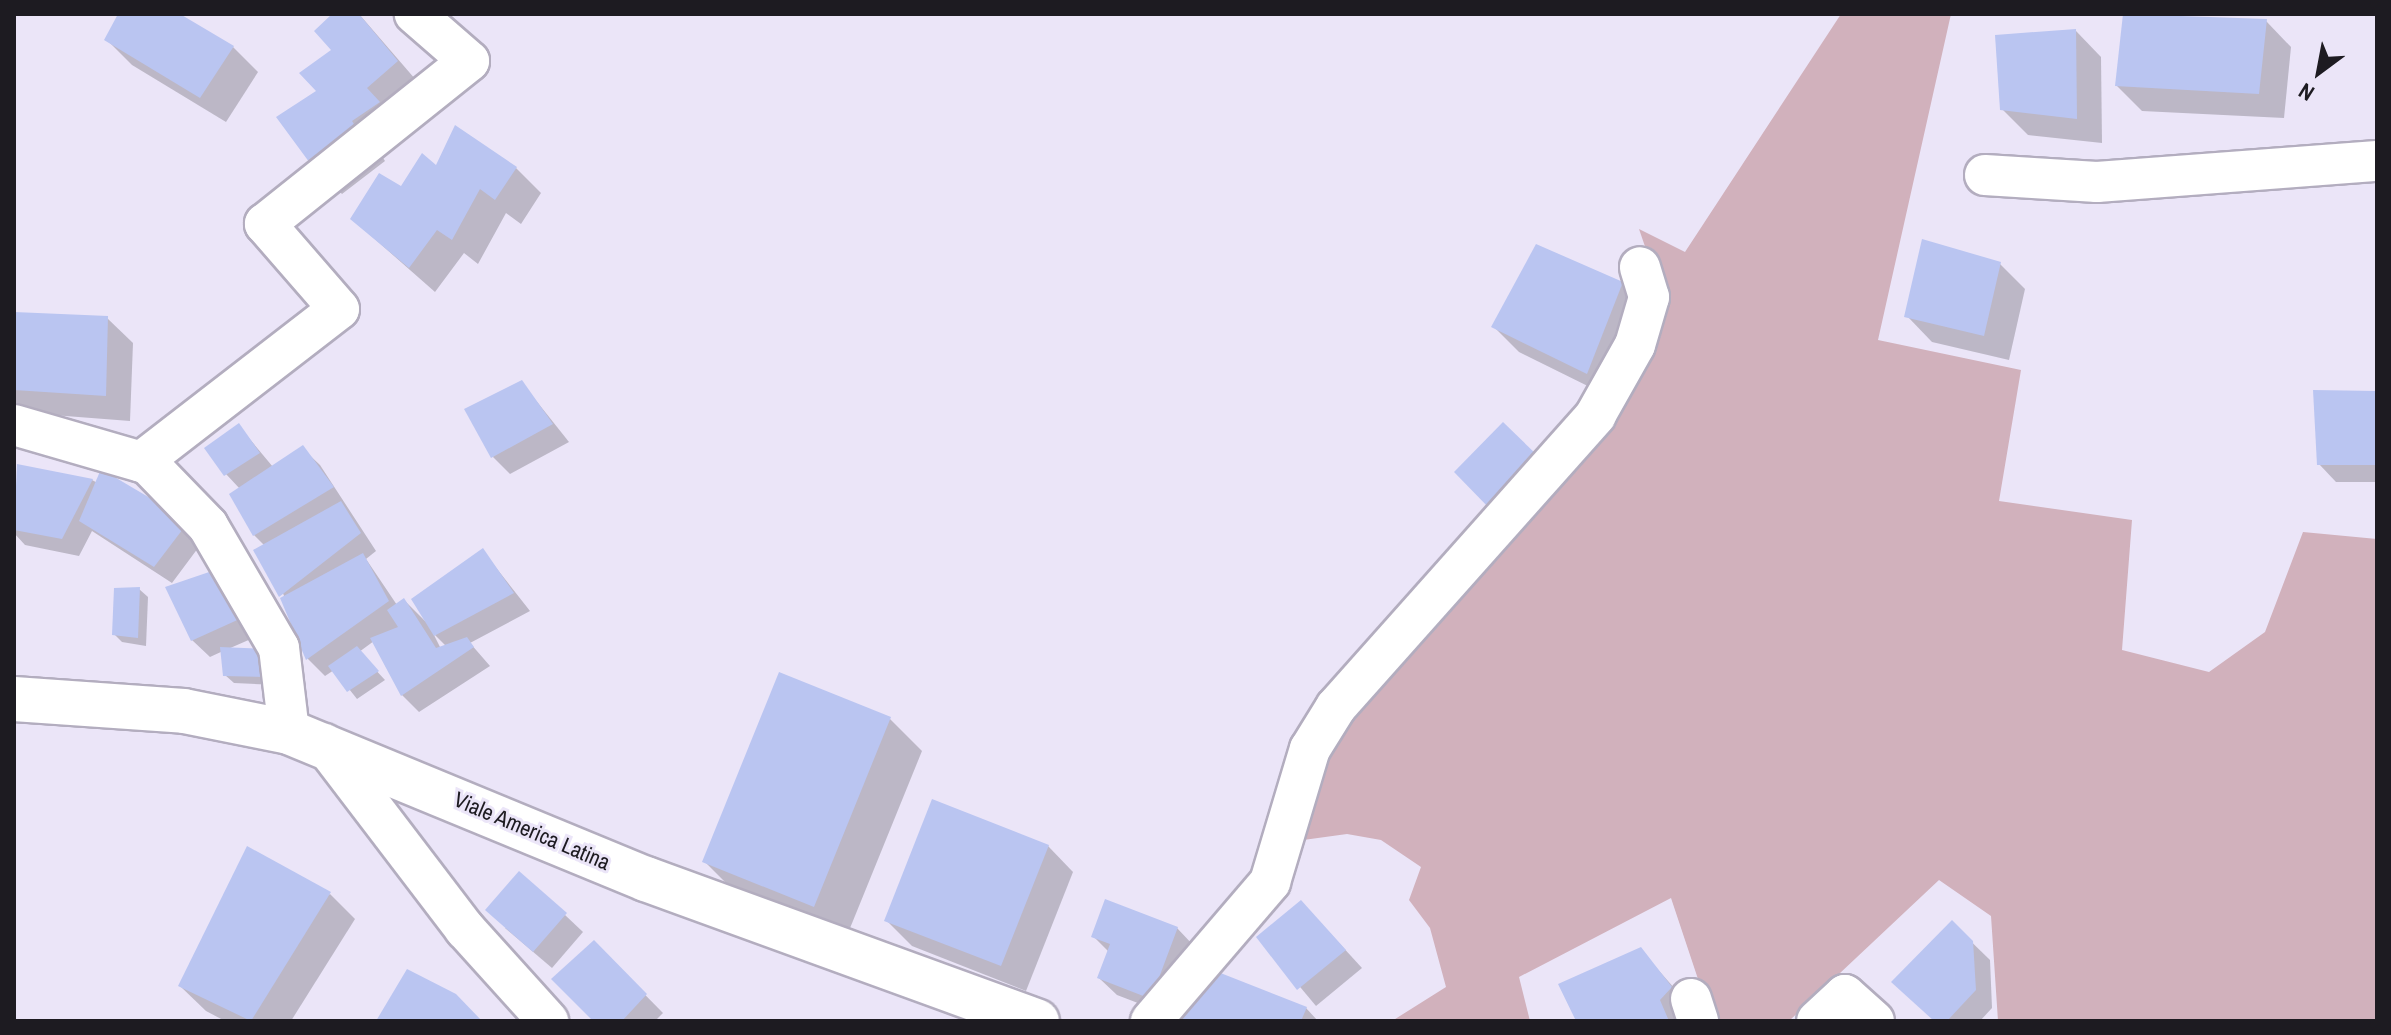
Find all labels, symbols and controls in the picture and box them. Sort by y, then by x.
north arrow [2279,32,2359,112]
text: N [2293,76,2320,109]
street label: Viale America Latina [449,786,615,876]

